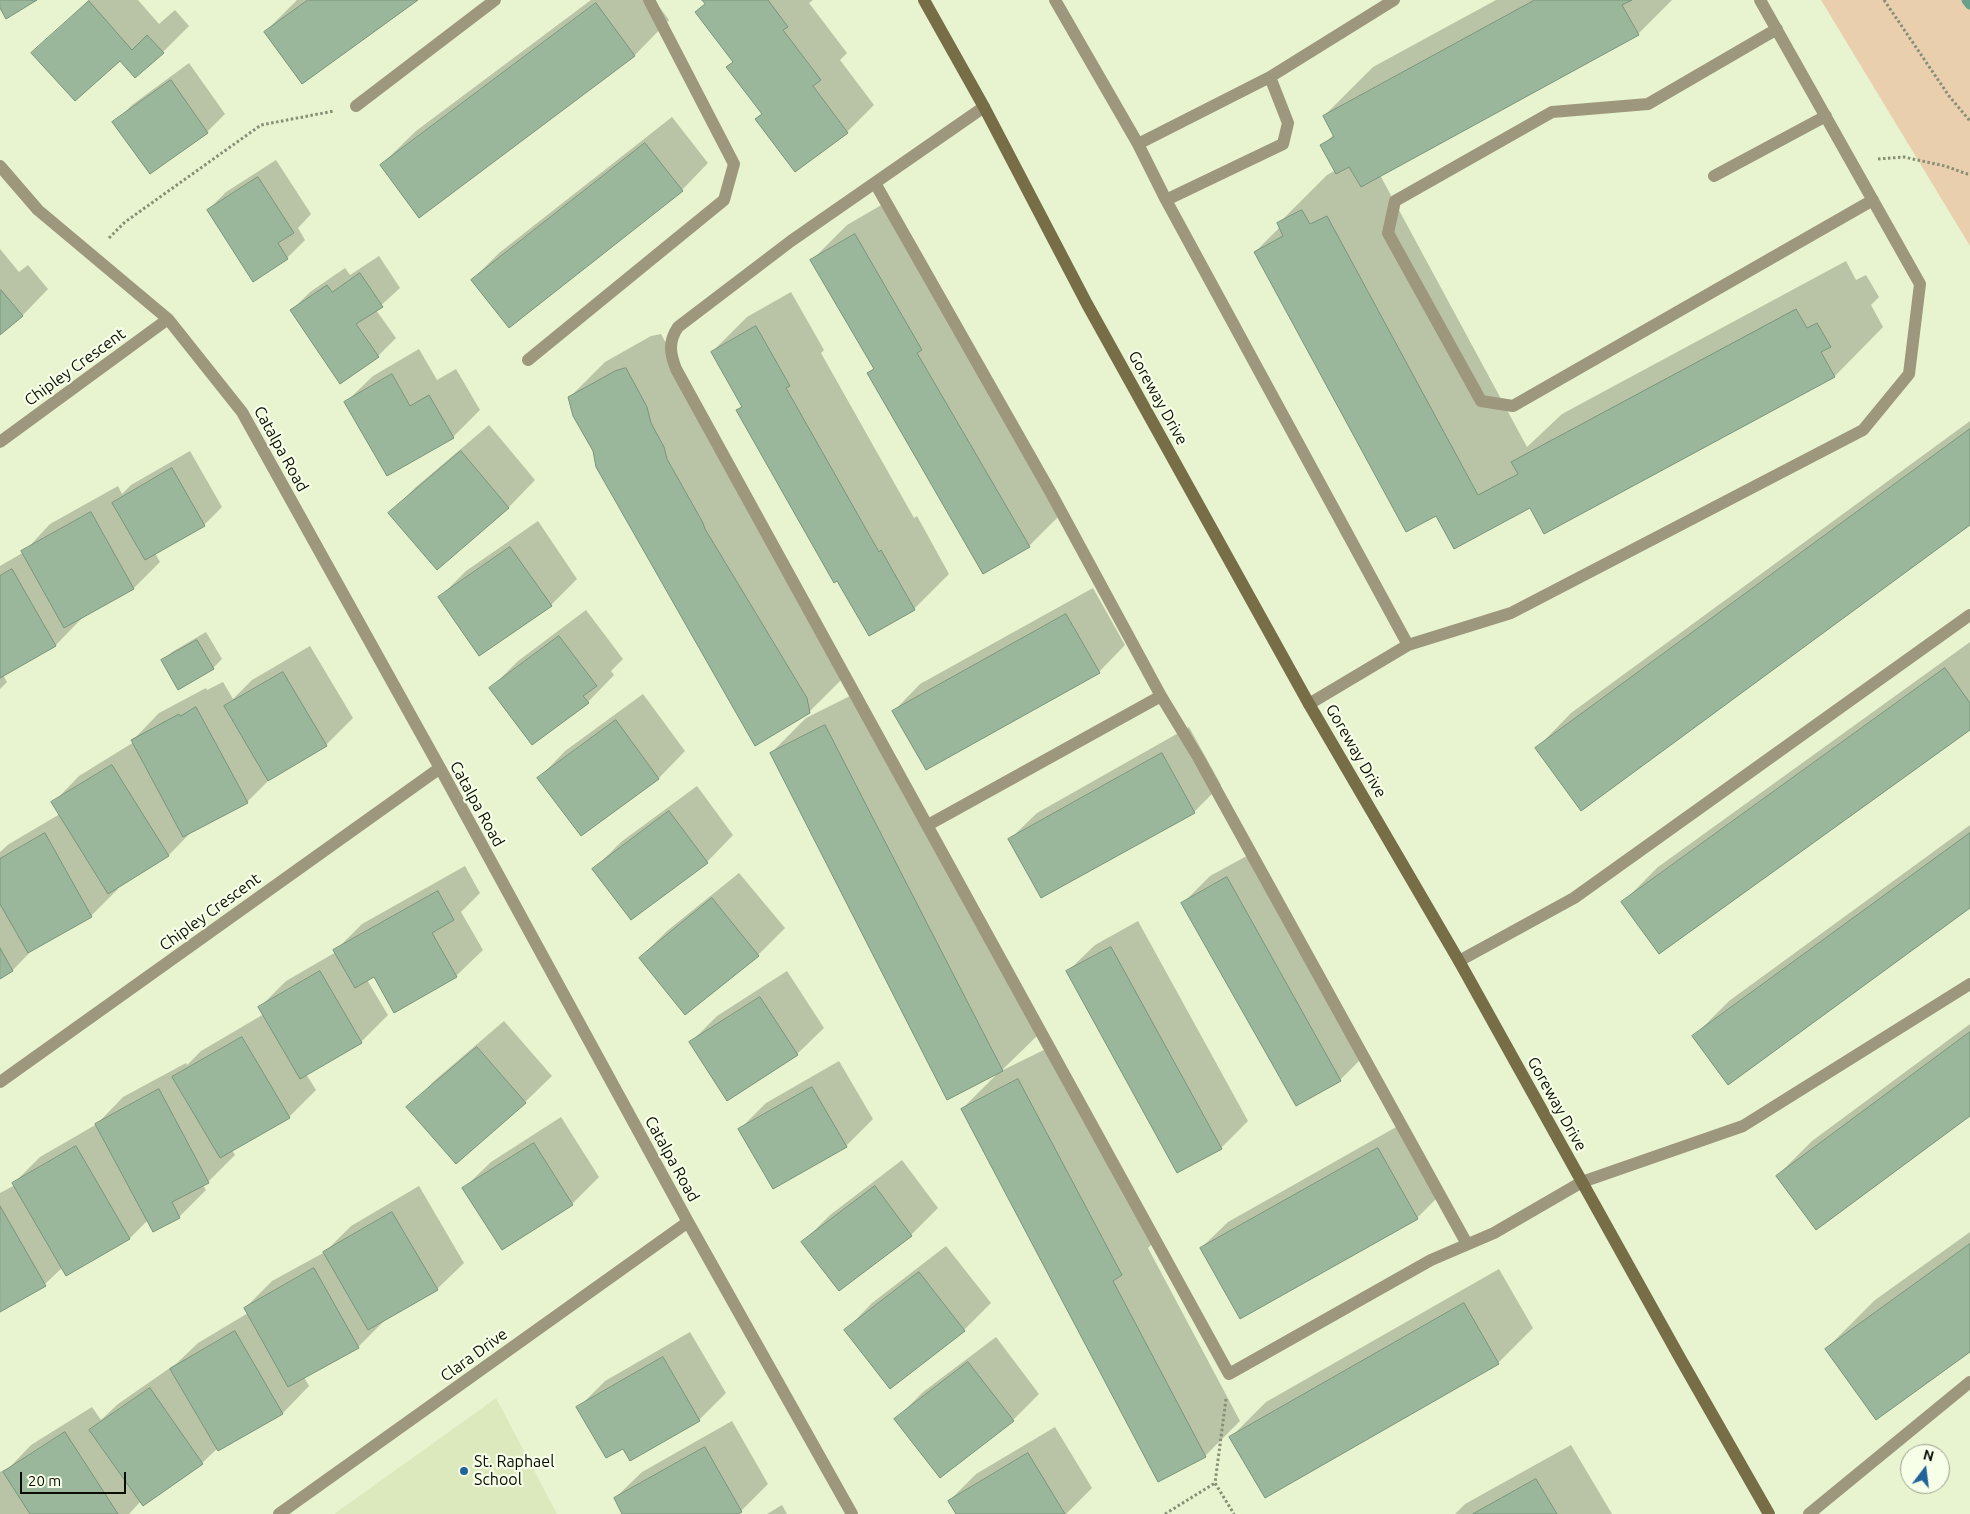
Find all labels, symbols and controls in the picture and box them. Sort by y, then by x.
street label: Chipley Crescent [21,324,129,410]
street label: Goreway Drive [1124,348,1192,448]
street label: Catalpa Road [250,403,312,495]
street label: Goreway Drive [1322,701,1390,801]
street label: Catalpa Road [446,758,508,850]
street label: Chipley Crescent [156,869,264,955]
street label: Goreway Drive [1523,1054,1591,1154]
street label: Catalpa Road [641,1113,703,1205]
street label: Clara Drive [437,1324,511,1386]
north arrow [1900,1444,1950,1494]
text: N [1921,1446,1936,1465]
place label: St. Raphael School [474,1452,554,1490]
scale bar [22,1462,129,1494]
marker: St. Raphael School [458,1465,470,1477]
text: 20 m [28,1472,61,1489]

